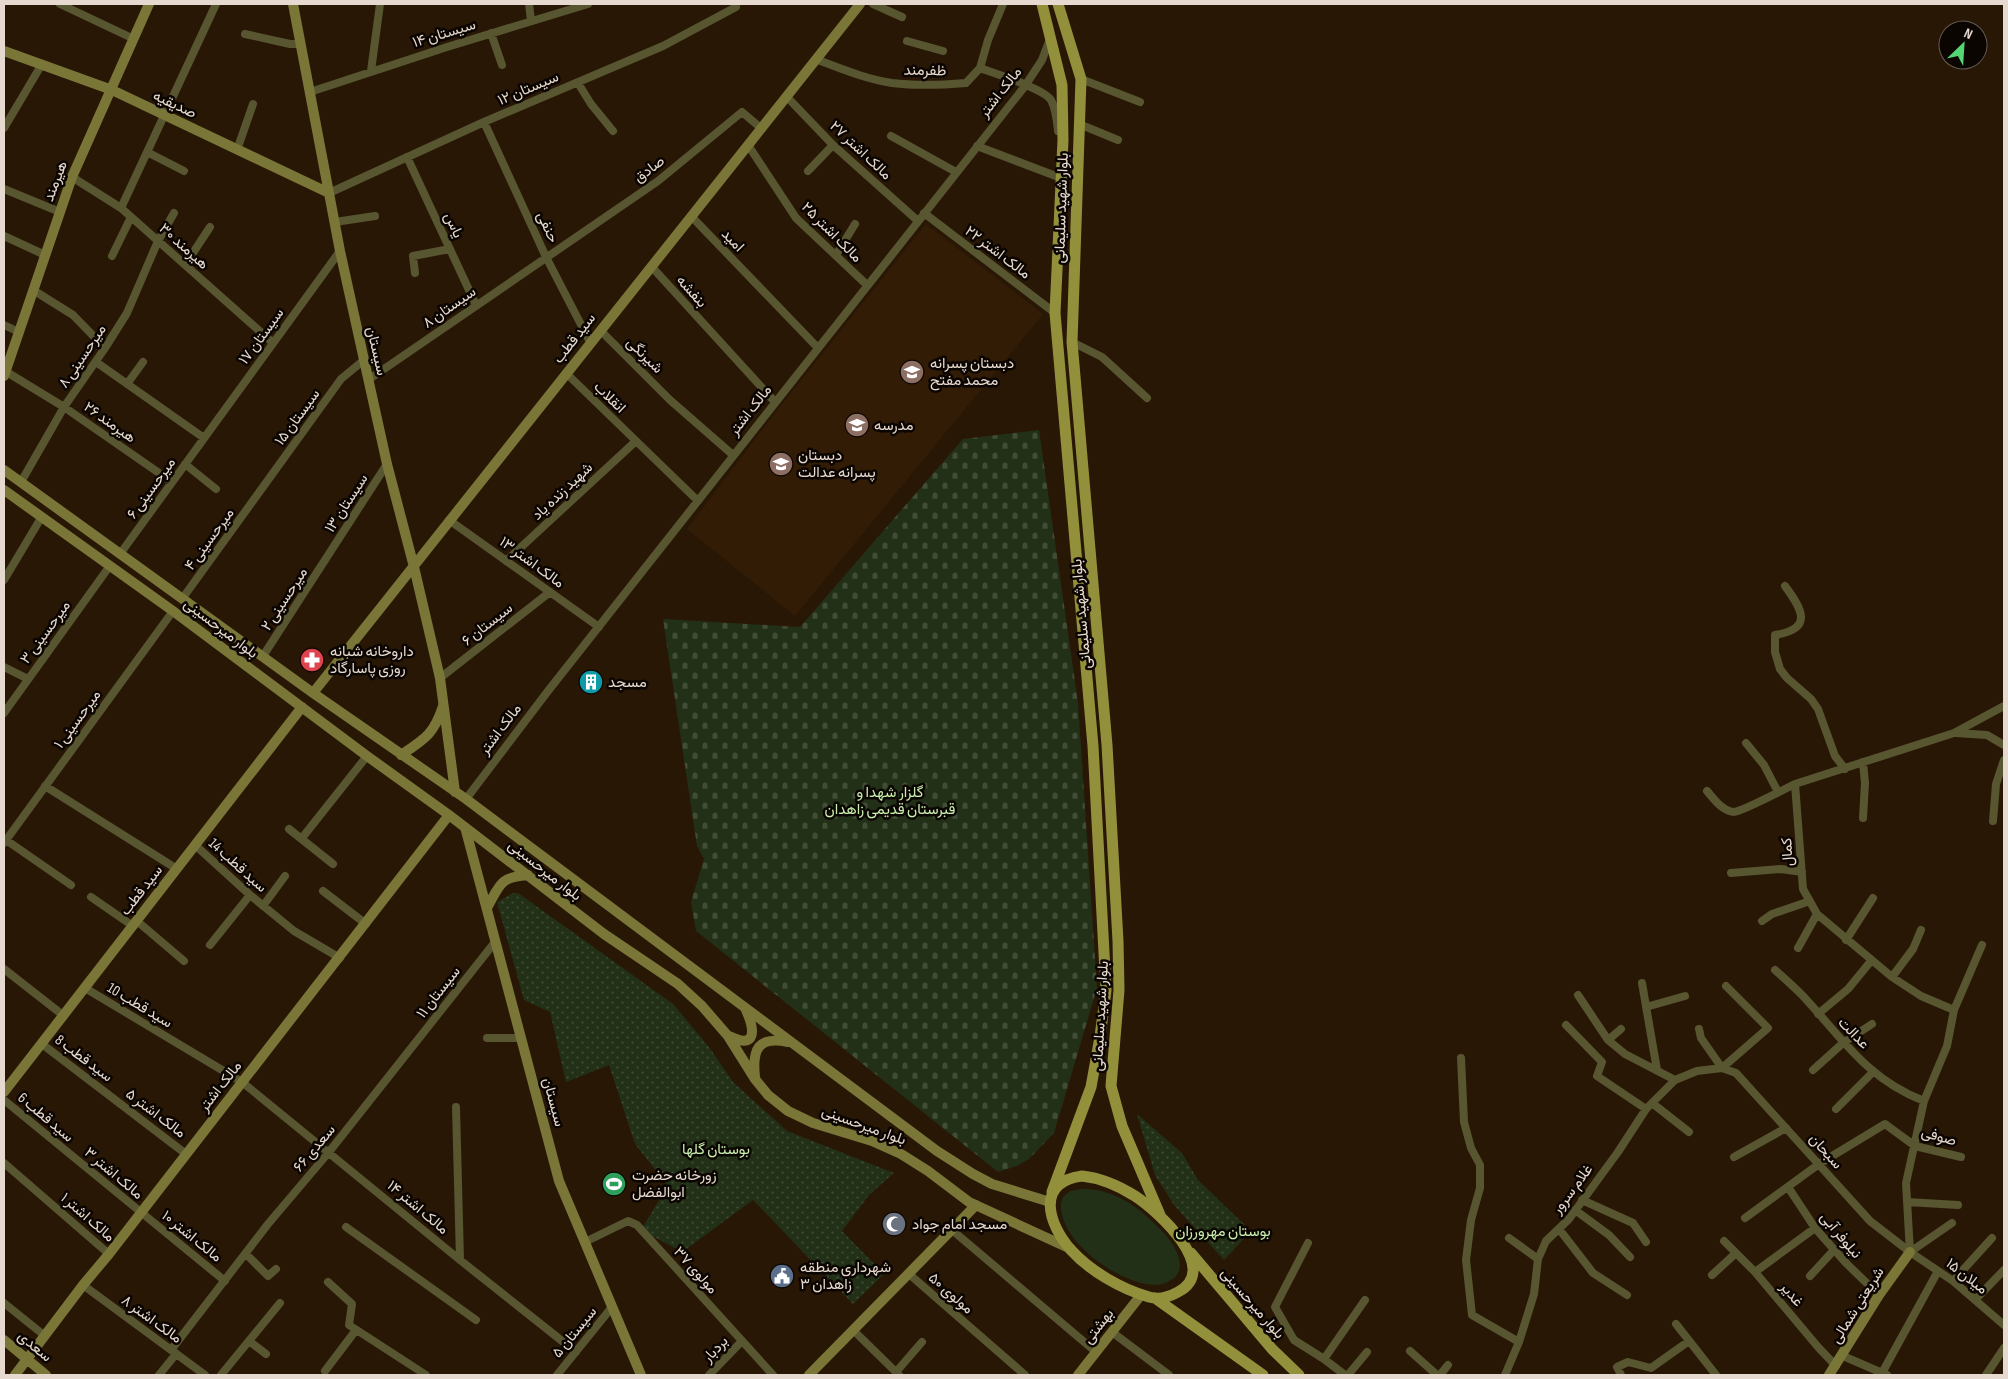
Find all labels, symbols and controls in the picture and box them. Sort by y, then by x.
street label: سیستان ۱۴ [410,15,478,52]
north arrow [1938,20,1988,70]
text: N [1961,24,1975,43]
street label: ظفرمند [903,61,947,80]
street label: مالک اشتر [974,63,1026,122]
street label: سیستان ۱۲ [495,67,562,110]
street label: صدیقیه [150,86,200,123]
street label: مالک اشتر ۲۷ [826,117,896,184]
street label: صادق [630,152,669,187]
street label: بلوار شهید سلیمانی [1050,152,1073,264]
street label: هیرمند [39,158,72,204]
street label: مالک اشتر ۲۵ [797,198,866,267]
street label: یاس [439,209,468,241]
street label: حنفی [532,209,563,246]
street label: هیرمند ۳۰ [155,219,213,274]
street label: مالک اشتر ۲۲ [961,222,1034,283]
street label: امید [717,225,748,256]
street label: بنفشه [672,271,711,312]
street label: سیستان ۸ [419,282,480,333]
street label: سیستان ۱۷ [235,304,288,368]
street label: سید قطب [549,309,600,367]
street label: میرحسینی ۸ [54,321,111,392]
street label: سیستان [362,325,391,378]
street label: شیرنگی [622,333,667,378]
place label: دبستان پسرانه محمد مفتح [930,354,1014,391]
school or university icon: دبستان پسرانه محمد مفتح [899,359,925,385]
street label: انقلاب [590,378,630,417]
street label: مالک اشتر [724,381,776,440]
street label: سیستان ۱۵ [271,385,324,449]
street label: هیرمند ۲۶ [80,398,140,447]
school or university icon: مدرسه [844,412,870,438]
place label: مدرسه [874,416,914,435]
place label: دبستان پسرانه عدالت [798,446,876,482]
school or university icon: دبستان پسرانه عدالت [768,451,794,477]
street label: میرحسینی ۶ [123,454,180,523]
street label: شهید زنده یاد [528,458,597,524]
street label: سیستان ۱۳ [320,470,373,536]
street label: میرحسینی ۴ [180,504,238,574]
street label: مالک اشتر ۱۳ [495,532,568,592]
street label: بلوار شهید سلیمانی [1067,558,1096,670]
street label: میرحسینی ۲ [257,564,312,635]
street label: بلوار میرحسینی [180,594,262,663]
street label: میرحسینی ۳ [16,597,75,668]
street label: سیستان ۶ [458,599,517,650]
place label: داروخانه شبانه روزی پاسارگاد [330,642,414,678]
pharmacy icon: داروخانه شبانه روزی پاسارگاد [299,647,325,673]
building icon: مسجد [578,669,604,695]
place label: مسجد [608,673,647,692]
street label: میرحسینی ۱ [50,686,105,752]
street label: مالک اشتر [474,700,526,759]
park label: گلزار شهدا و قبرستان قدیمی زاهدان [825,783,956,819]
street label: سید قطب 14 [204,834,271,897]
street label: بلوار میرحسینی [504,836,585,905]
street label: کمال [1777,837,1798,867]
street label: سید قطب [116,861,167,919]
street label: بلوار شهید سلیمانی [1088,960,1113,1072]
street label: سیستان ۱۱ [412,962,465,1022]
street label: سید قطب 10 [104,979,176,1032]
street label: عدالت [1834,1013,1874,1054]
street label: سید قطب 8 [51,1030,117,1086]
street label: مالک اشتر [194,1057,246,1116]
street label: سیستان [538,1076,569,1129]
street label: مالک اشتر ۵ [122,1085,190,1142]
street label: سید قطب 6 [14,1088,78,1146]
street label: بلوار میرحسینی [819,1101,909,1150]
street label: سعدی ۶۶ [289,1121,340,1176]
street label: صوفی [1919,1122,1959,1151]
street label: سبحان [1805,1130,1847,1173]
park label: بوستان گلها [682,1140,750,1159]
street label: مالک اشتر ۳ [80,1143,147,1204]
street label: غلام سرور [1547,1161,1597,1219]
place label: زورخانه حضرت ابوالفضل [632,1166,717,1202]
sports icon: زورخانه حضرت ابوالفضل [601,1171,627,1197]
street label: مالک اشتر ۱۴ [383,1176,452,1239]
street label: مالک اشتر ۱ [57,1189,119,1246]
street label: مالک اشتر ۱۰ [158,1206,226,1267]
street label: نیلوفر آبی [1816,1208,1866,1263]
mosque icon: مسجد امام جواد [881,1211,907,1237]
place label: مسجد امام جواد [912,1215,1007,1234]
park label: بوستان مهرورزان [1175,1222,1271,1241]
street label: مولوی ۳۷ [669,1243,722,1298]
street label: میلان ۱۵ [1942,1254,1992,1299]
place label: شهرداری منطقه ۳ زاهدان [800,1258,891,1294]
public building icon: شهرداری منطقه ۳ زاهدان [769,1263,795,1289]
street label: شریعتی شمالی [1826,1263,1889,1347]
street label: بلوار میرحسینی [1216,1264,1289,1343]
street label: مولوی ۵۰ [924,1269,977,1318]
street label: غدیر [1775,1277,1808,1311]
street label: مالک اشتر ۸ [118,1291,186,1348]
street label: سیستان ۵ [548,1303,601,1362]
street label: بهشتی [1079,1305,1118,1348]
street label: سعدی [14,1327,56,1366]
street label: بردبار [698,1332,732,1367]

